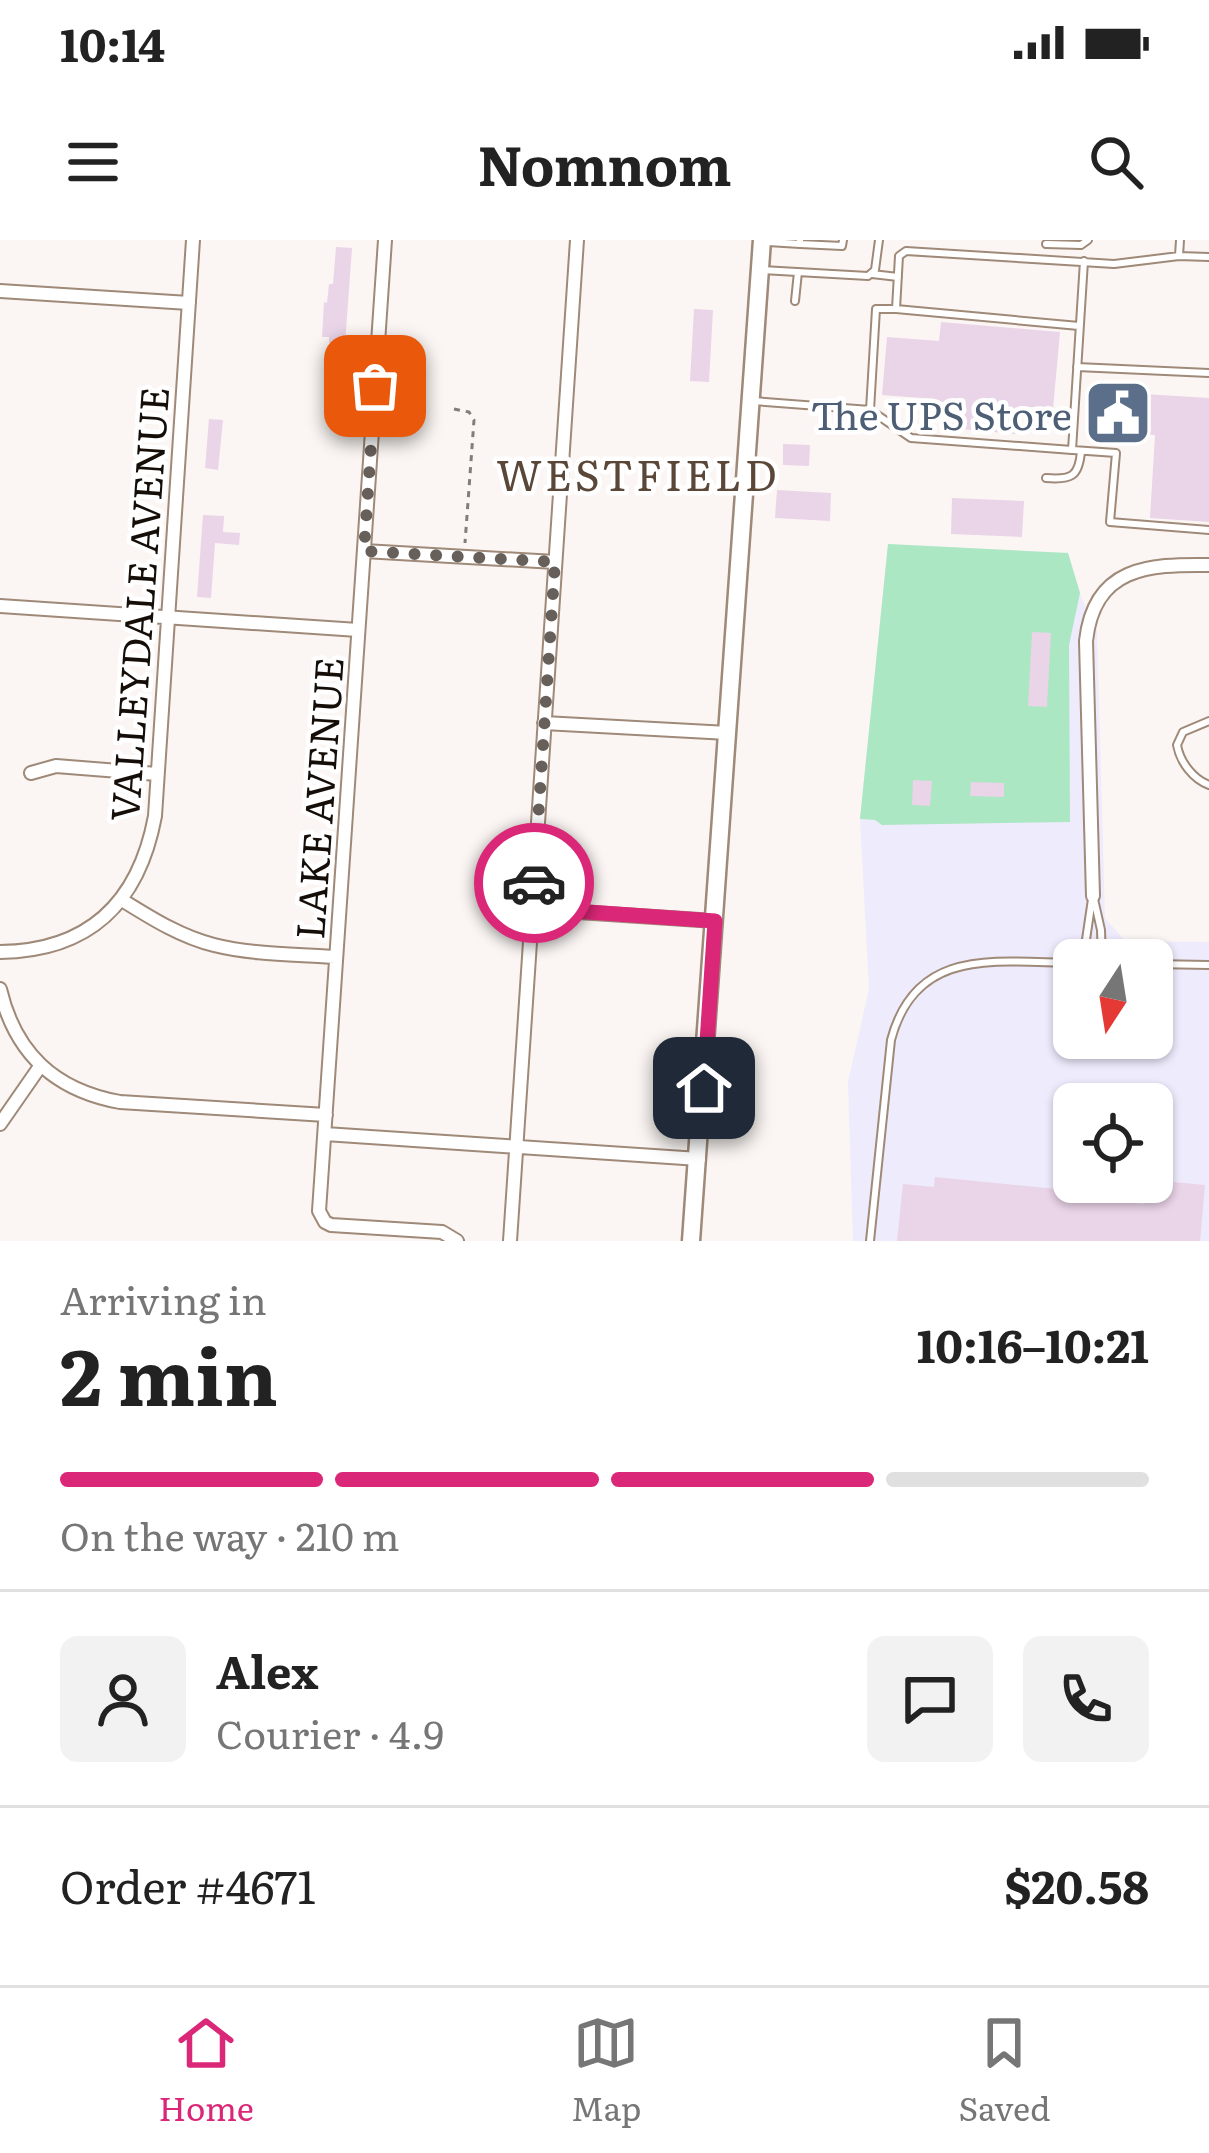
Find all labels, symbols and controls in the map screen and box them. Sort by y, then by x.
text: 10:14 [60,9,165,76]
text: Nomnom [477,122,732,203]
icon: menu [60,129,126,195]
icon: search [1083,129,1149,195]
pin [324,335,426,437]
icon: bag [342,353,408,419]
public building icon: The UPS Store [1083,378,1153,448]
place label: The UPS Store [811,384,1072,442]
street label: VALLEYDALE AVENUE [93,385,181,823]
district label: WESTFIELD [496,442,780,504]
street label: LAKE AVENUE [278,655,356,941]
courier [474,823,594,943]
icon: car [501,850,567,916]
north arrow [1053,939,1173,1059]
map controls [1053,939,1173,1203]
pin [653,1037,755,1139]
icon: home [671,1055,737,1121]
button: locate [1053,1083,1173,1203]
text: Arriving in [60,1269,267,1327]
text: 10:16–10:21 [917,1310,1149,1377]
text: 2 min [60,1314,278,1430]
text: On the way · 210 m [60,1505,400,1563]
button: person [60,1636,186,1762]
text: Alex [216,1636,318,1703]
button: chat [867,1636,993,1762]
button: phone [1023,1636,1149,1762]
text: Courier · 4.9 [216,1703,444,1761]
text: Order #4671 [60,1851,316,1918]
text: $20.58 [1005,1851,1149,1918]
tab: Home [159,2010,254,2131]
tab: Map [571,2010,641,2131]
tab: Saved [959,2010,1050,2131]

